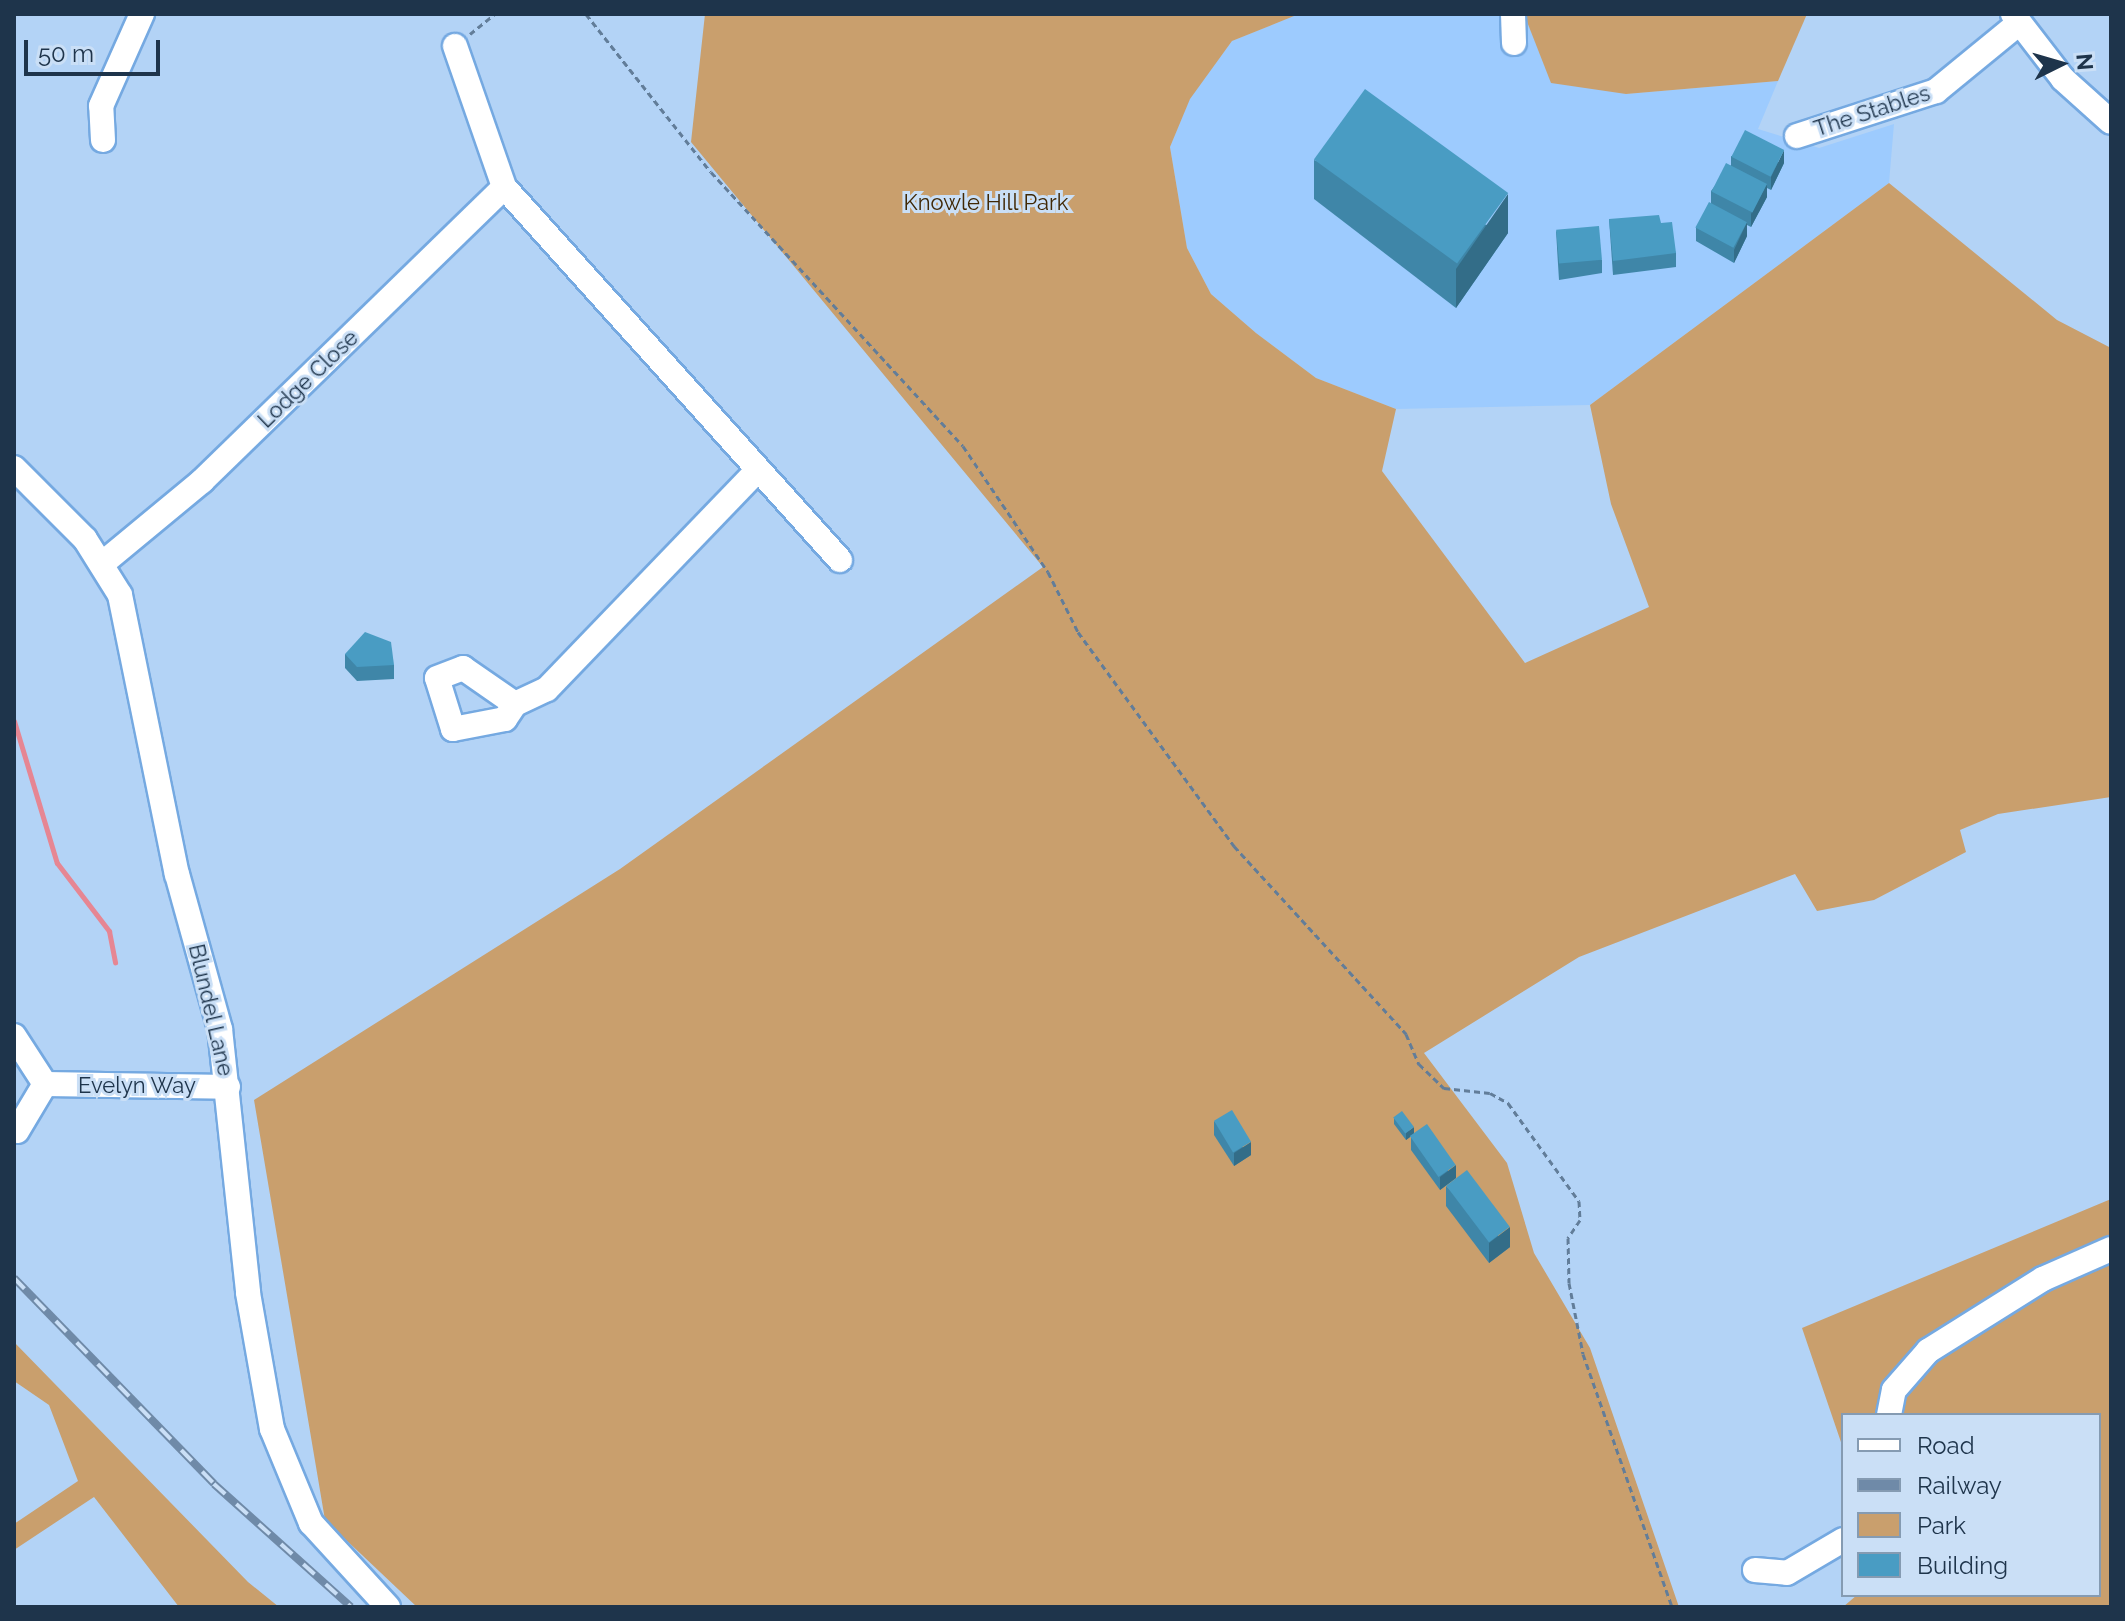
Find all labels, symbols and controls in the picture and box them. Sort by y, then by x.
scale bar [28,24,164,74]
north arrow [2021,24,2101,104]
text: 50 m [38,39,94,68]
text: N [2071,52,2099,71]
street label: The Stables [1811,80,1933,142]
park label: Knowle Hill Park [903,190,1069,216]
street label: Lodge Close [252,325,364,433]
street label: Blundel Lane [183,941,239,1079]
street label: Evelyn Way [78,1073,196,1099]
legend [1841,1413,2101,1597]
text: Road [1917,1431,1975,1460]
text: Railway [1917,1471,2002,1500]
text: Park [1917,1511,1966,1540]
text: Building [1917,1551,2008,1580]

